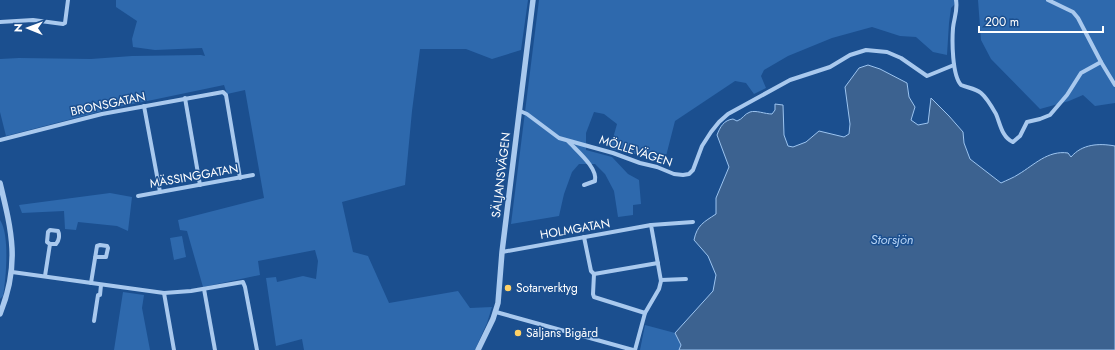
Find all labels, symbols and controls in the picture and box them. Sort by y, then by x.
north arrow [8,8,48,48]
scale bar [979,8,1103,34]
text: 200 m [985,13,1019,31]
text: N [10,23,26,32]
street label: BRONSGATAN [69,87,147,121]
street label: SÄLJANSVÄGEN [487,131,515,219]
street label: MÖLLEVÄGEN [597,131,675,171]
street label: MÄSSINGGATAN [148,159,240,193]
street label: HOLMGATAN [539,214,611,244]
water label: Storsjön [871,230,914,249]
place label: Sotarverktyg [516,279,578,297]
marker: Sotarverktyg [503,283,513,293]
place label: Säljans Bigård [526,324,598,342]
marker: Säljans Bigård [513,328,523,338]

